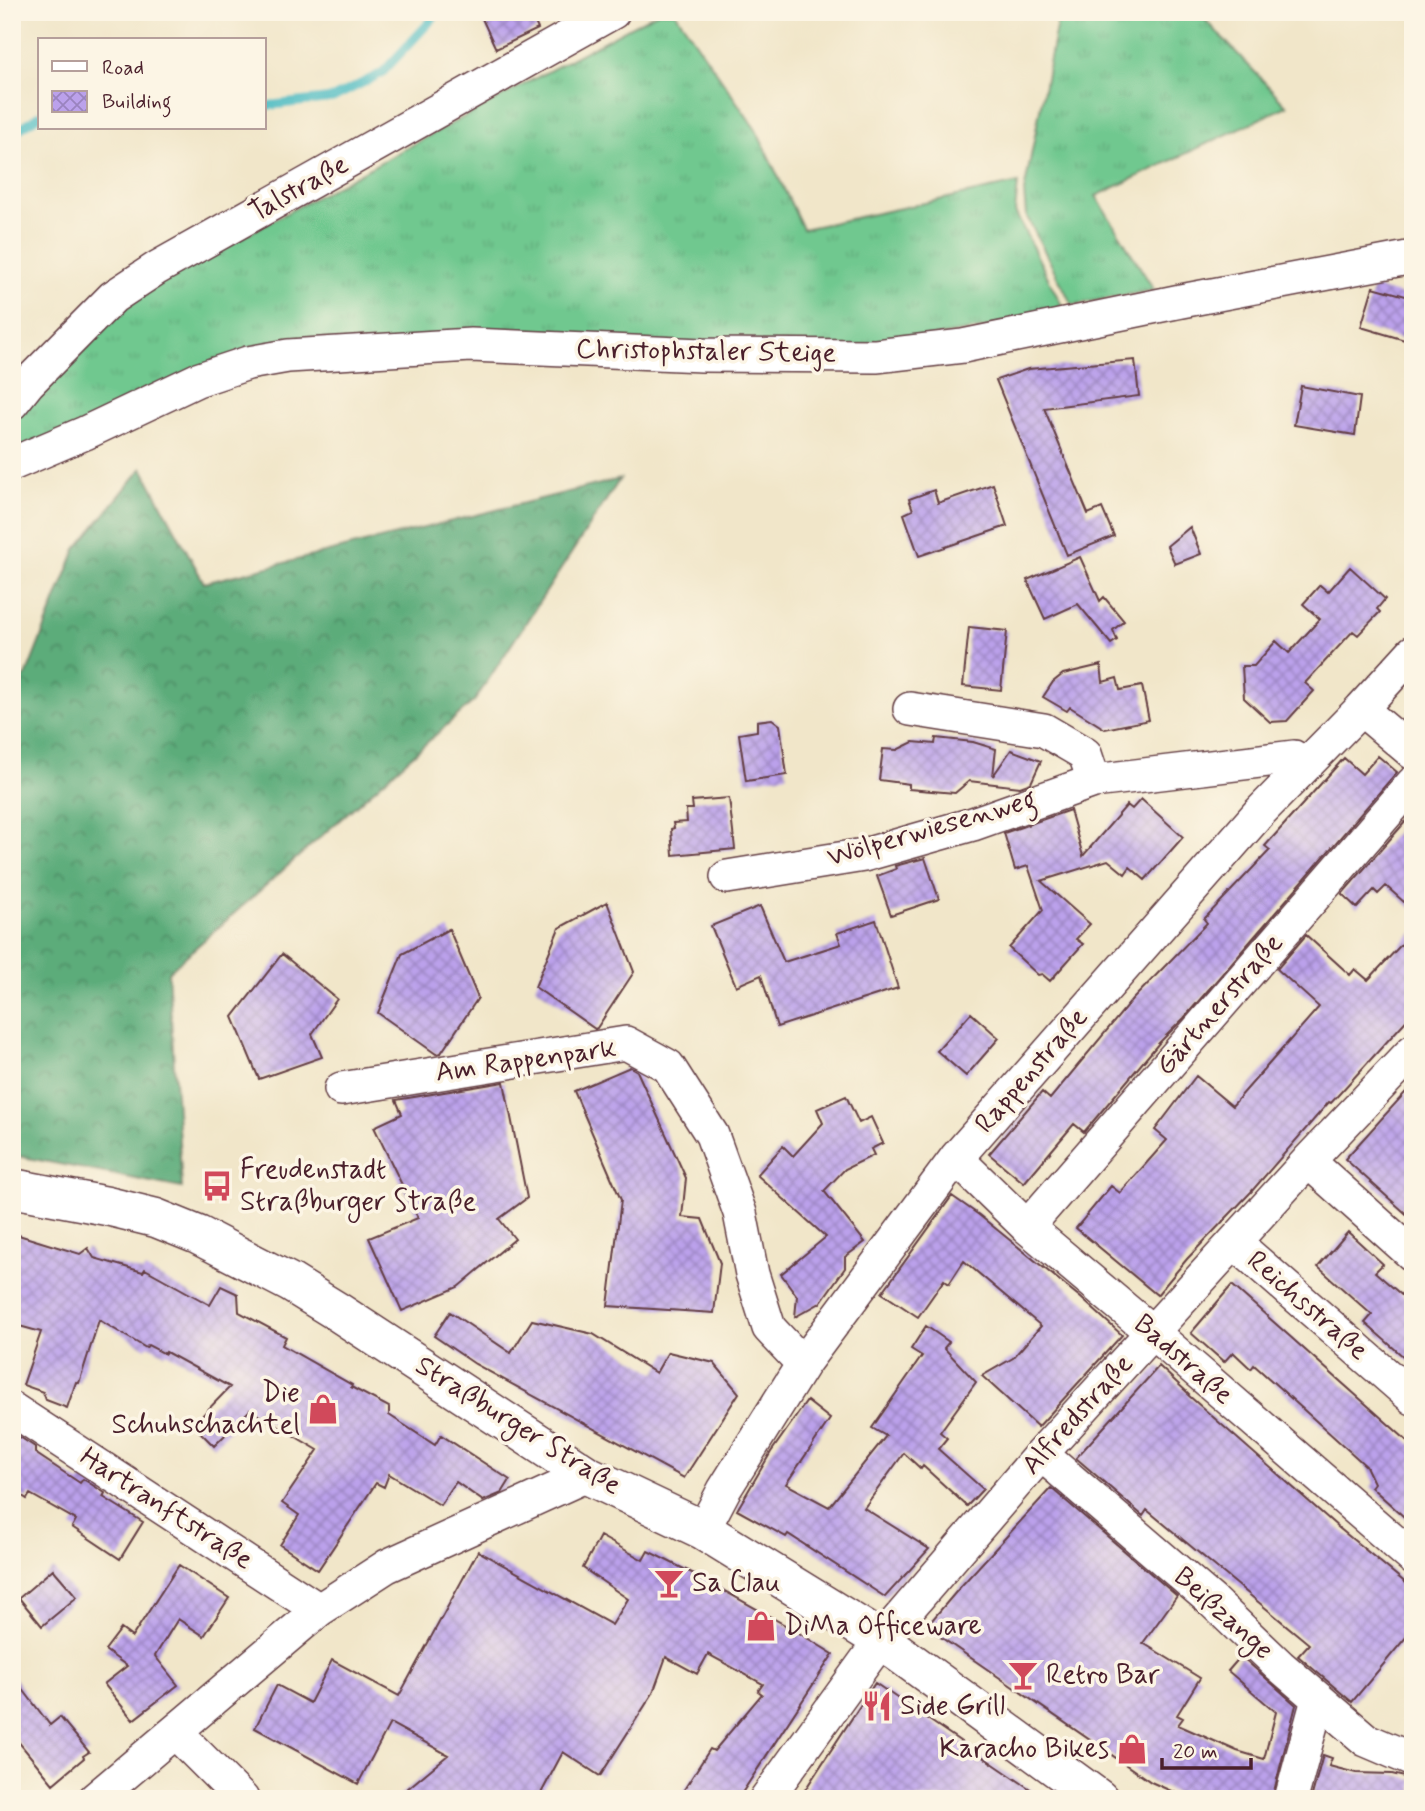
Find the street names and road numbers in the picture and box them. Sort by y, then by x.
street label: Talstraße [243,147,355,231]
street label: Christophstaler Steige [575,331,837,373]
street label: Wölperwiesenweg [823,781,1042,879]
street label: Gärtnerstraße [1148,926,1292,1084]
street label: Rappenstraße [967,1000,1097,1142]
street label: Am Rappenpark [433,1030,619,1092]
street label: Reichsstraße [1238,1243,1376,1369]
street label: Badstraße [1125,1306,1241,1414]
street label: Alfredstraße [1014,1347,1142,1483]
street label: Straßburger Straße [407,1348,628,1506]
street label: Hartranftstraße [72,1439,260,1579]
street label: Beißzange [1164,1559,1281,1670]

